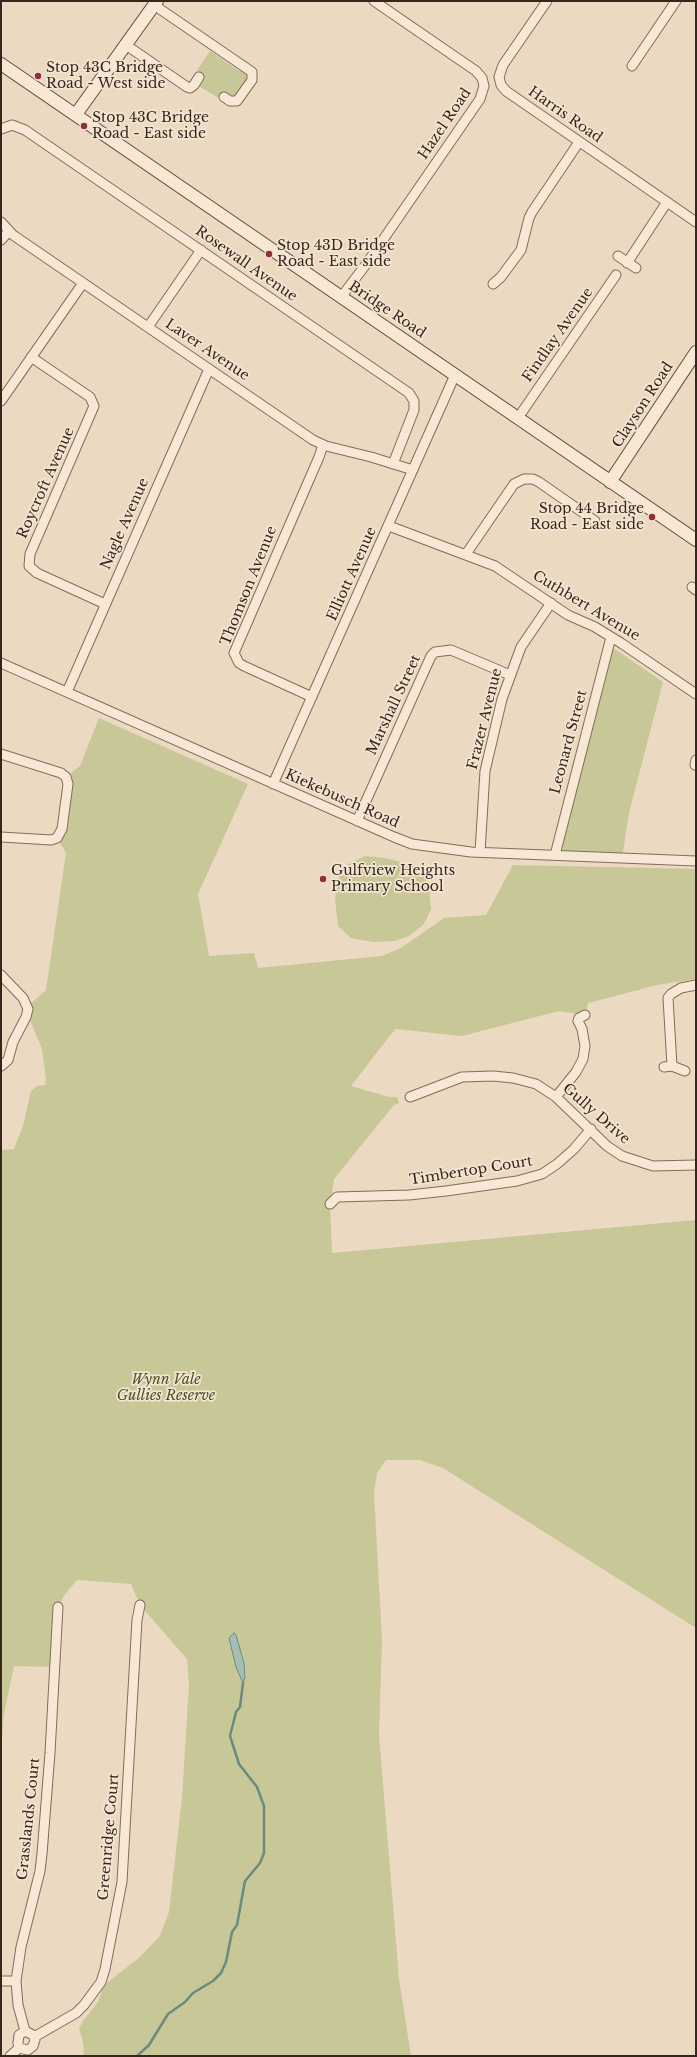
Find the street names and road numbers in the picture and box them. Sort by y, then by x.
street label: Harris Road [525,83,605,147]
street label: Hazel Road [415,85,475,163]
street label: Rosewall Avenue [192,223,300,305]
street label: Bridge Road [345,278,429,342]
street label: Findlay Avenue [519,284,597,386]
street label: Laver Avenue [162,316,252,384]
street label: Clayson Road [609,359,677,451]
street label: Roycroft Avenue [14,425,78,541]
street label: Nagle Avenue [97,476,153,572]
street label: Thomson Avenue [217,524,281,648]
street label: Elliott Avenue [324,524,380,624]
street label: Cuthbert Avenue [529,567,643,645]
street label: Marshall Street [363,652,425,758]
street label: Frazer Avenue [464,667,506,771]
street label: Leonard Street [547,688,591,796]
street label: Kiekebusch Road [282,766,402,832]
street label: Gully Drive [559,1080,633,1148]
street label: Timbertop Court [408,1153,534,1189]
street label: Grasslands Court [14,1757,44,1881]
street label: Greenridge Court [95,1773,123,1901]

